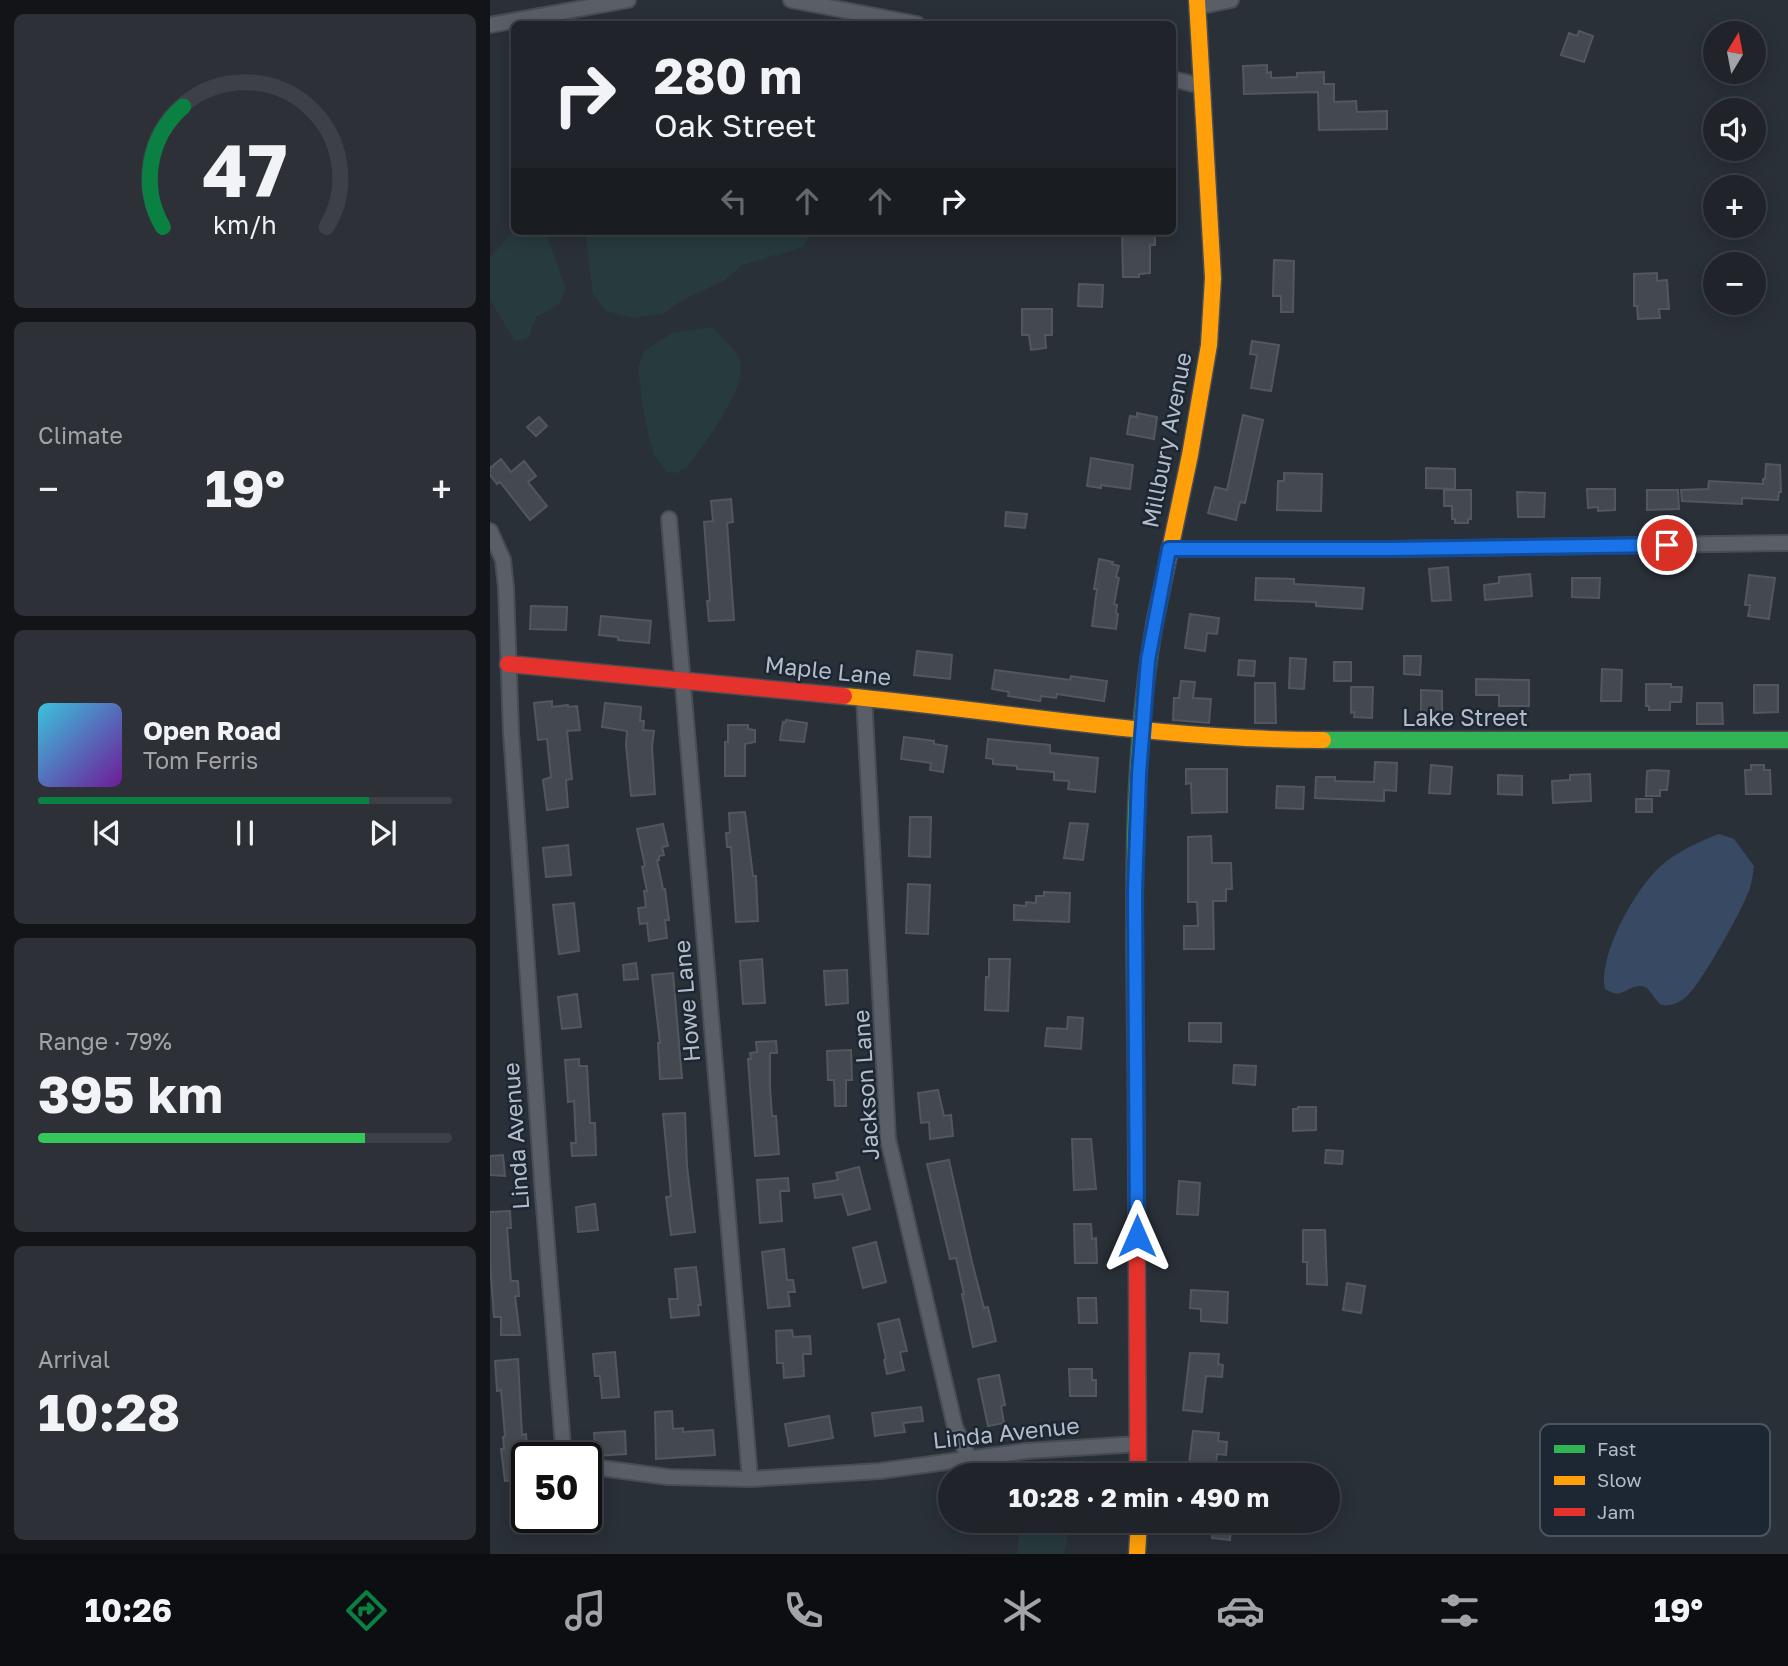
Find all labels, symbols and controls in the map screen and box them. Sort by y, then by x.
north arrow [1703,21,1766,84]
map controls [1703,21,1766,315]
text: 280 m [654,46,802,105]
icon: right [539,49,630,140]
button: sound [1703,98,1766,161]
text: Oak Street [654,106,817,144]
text: 47 [202,126,288,213]
button: + [1703,175,1766,238]
icon: left [715,182,753,220]
icon: ahead [788,182,826,220]
icon: ahead [861,182,899,220]
icon: right [934,182,972,220]
text: km/h [213,209,277,240]
button: − [1703,252,1766,315]
street label: Millbury Avenue [1135,350,1197,530]
text: Climate [38,421,123,449]
text: 19° [205,456,285,518]
text: − [38,466,59,511]
text: + [431,466,452,511]
pin [1637,515,1697,575]
icon: arrive [1648,526,1686,564]
street label: Maple Lane [764,649,893,691]
street label: Lake Street [1402,703,1528,731]
text: Open Road [143,715,281,746]
text: Tom Ferris [143,746,258,774]
icon: previous [88,814,126,852]
icon: pause [226,814,264,852]
icon: next [364,814,402,852]
street label: Howe Lane [667,939,705,1063]
street label: Jackson Lane [846,1009,884,1161]
text: Range · 79% [38,1027,172,1055]
text: 395 km [38,1062,223,1124]
street label: Linda Avenue [496,1062,534,1211]
position arrow [1100,1199,1174,1273]
text: Arrival [38,1345,110,1373]
text: 10:28 [38,1380,180,1442]
street label: Linda Avenue [931,1410,1081,1454]
legend [1540,1424,1770,1536]
text: Fast [1597,1437,1636,1460]
speed limit sign: 50 [511,1442,602,1533]
text: Slow [1597,1468,1642,1491]
text: 10:28 · 2 min · 490 m [1009,1482,1269,1513]
text: Jam [1597,1500,1635,1523]
icon: directions [342,1586,391,1635]
icon: music [561,1586,610,1635]
icon: phone [779,1586,828,1635]
icon: climate [998,1586,1047,1635]
icon: car [1216,1586,1265,1635]
icon: filters [1435,1586,1484,1635]
text: 10:26 [85,1591,172,1629]
text: 19° [1654,1591,1703,1629]

